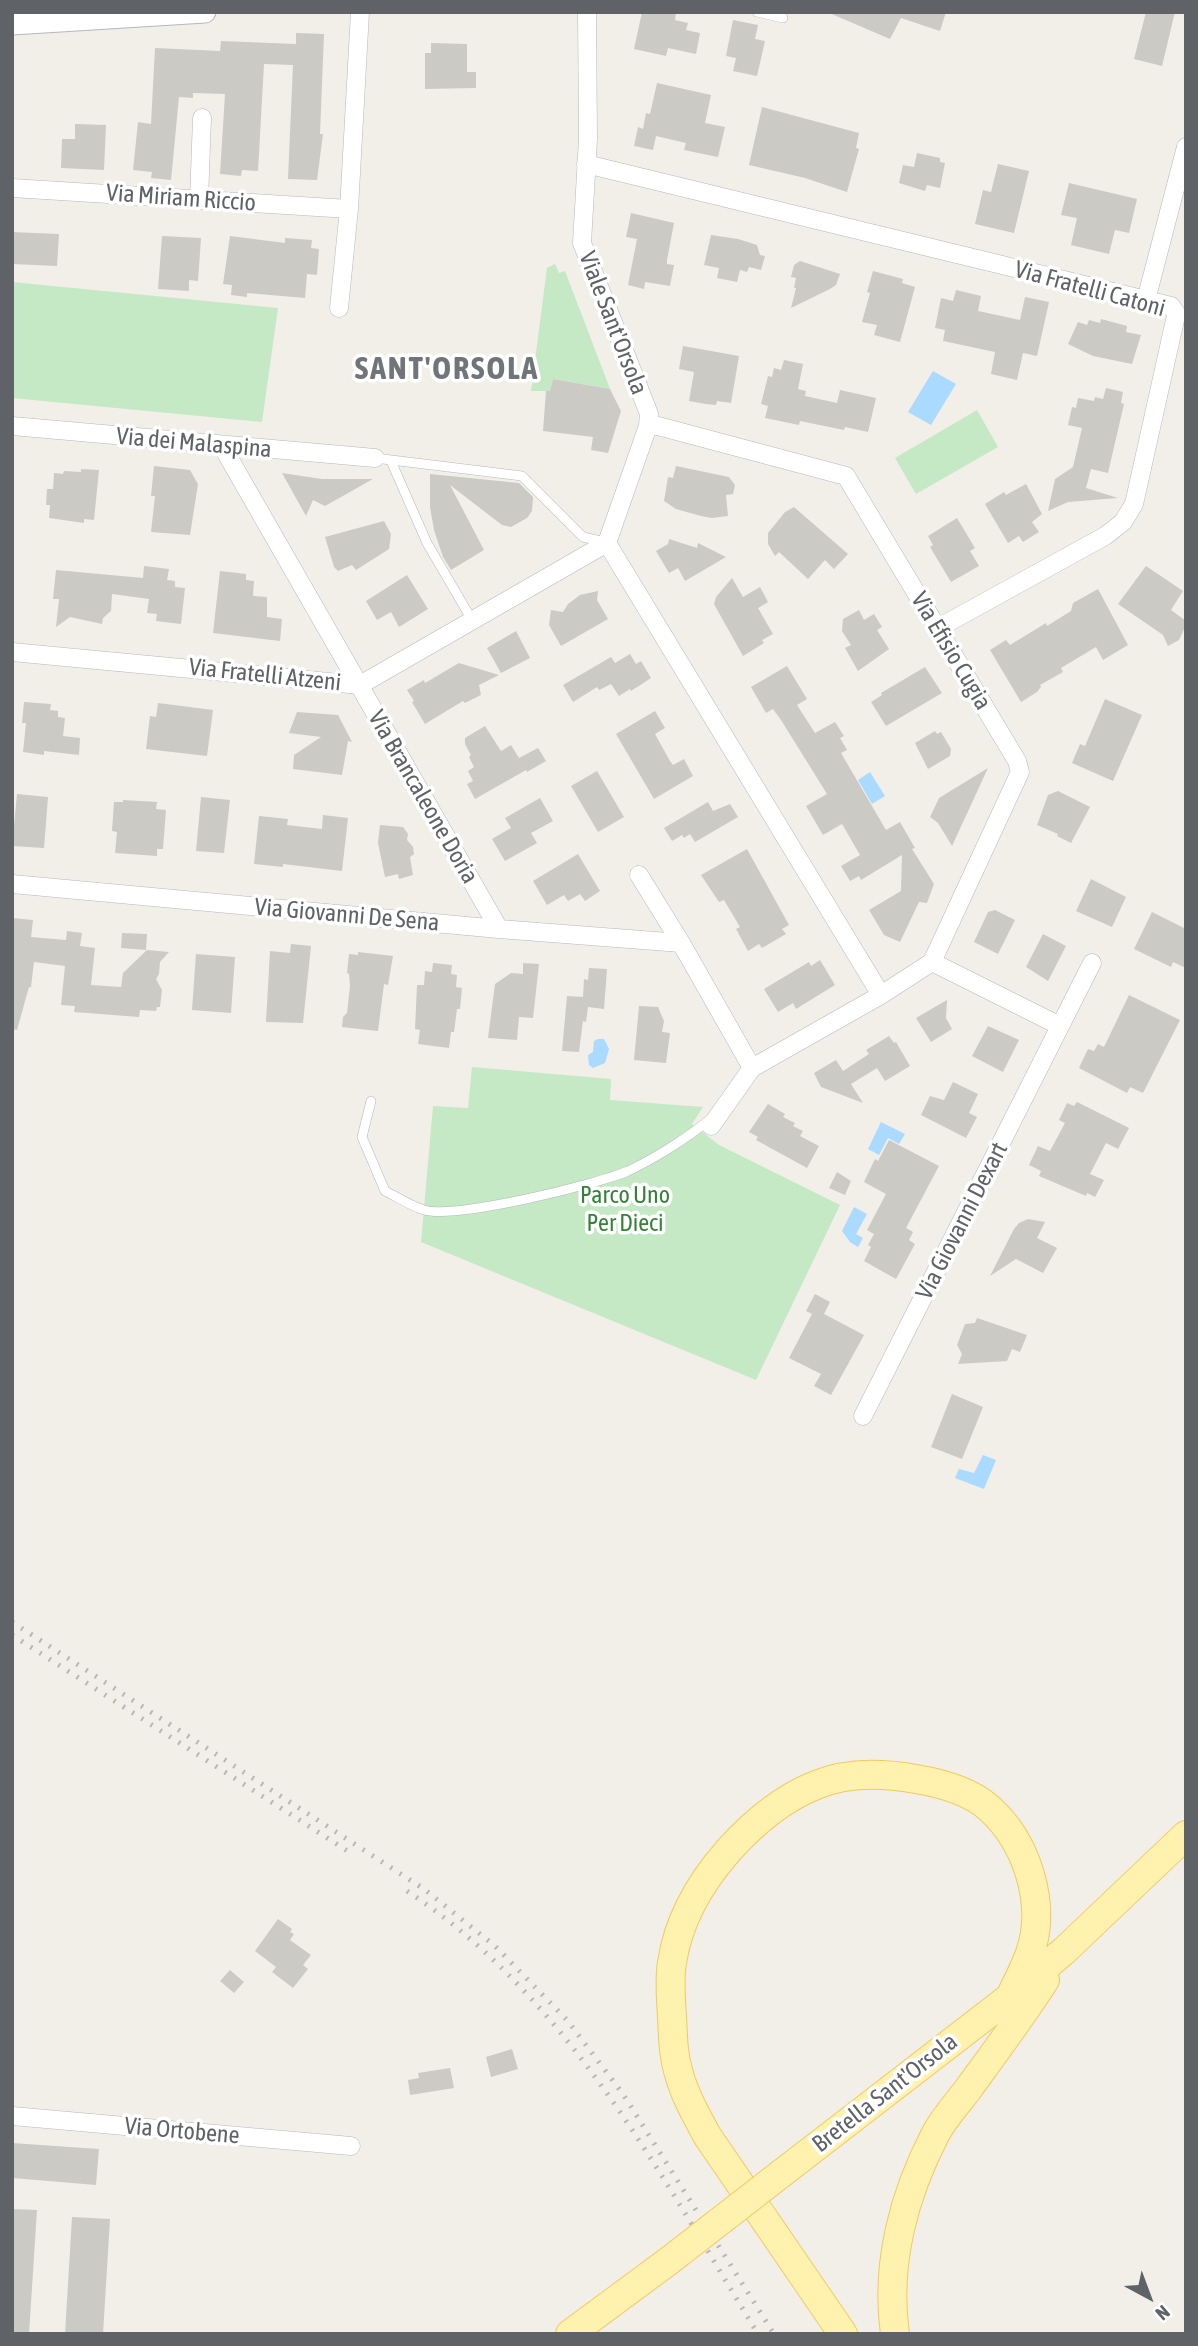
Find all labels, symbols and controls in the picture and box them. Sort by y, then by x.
street label: Via Miriam Riccio [105,178,257,218]
street label: Viale Sant'Orsola [573,247,653,399]
street label: Via Fratelli Catoni [1011,255,1169,323]
district label: SANT'ORSOLA [356,350,538,388]
street label: Via dei Malaspina [115,422,273,464]
street label: Via Efisio Cugia [905,587,997,715]
street label: Via Fratelli Atzeni [187,653,343,697]
street label: Via Brancaleone Doria [362,705,484,889]
street label: Via Giovanni De Sena [253,893,441,937]
street label: Via Giovanni Dexart [910,1138,1014,1304]
park label: Parco Uno Per Dieci [580,1181,670,1237]
street label: Bretella Sant'Orsola [807,2027,963,2159]
street label: Via Ortobene [123,2112,241,2150]
north arrow [1114,2262,1184,2332]
text: N [1151,2301,1174,2325]

